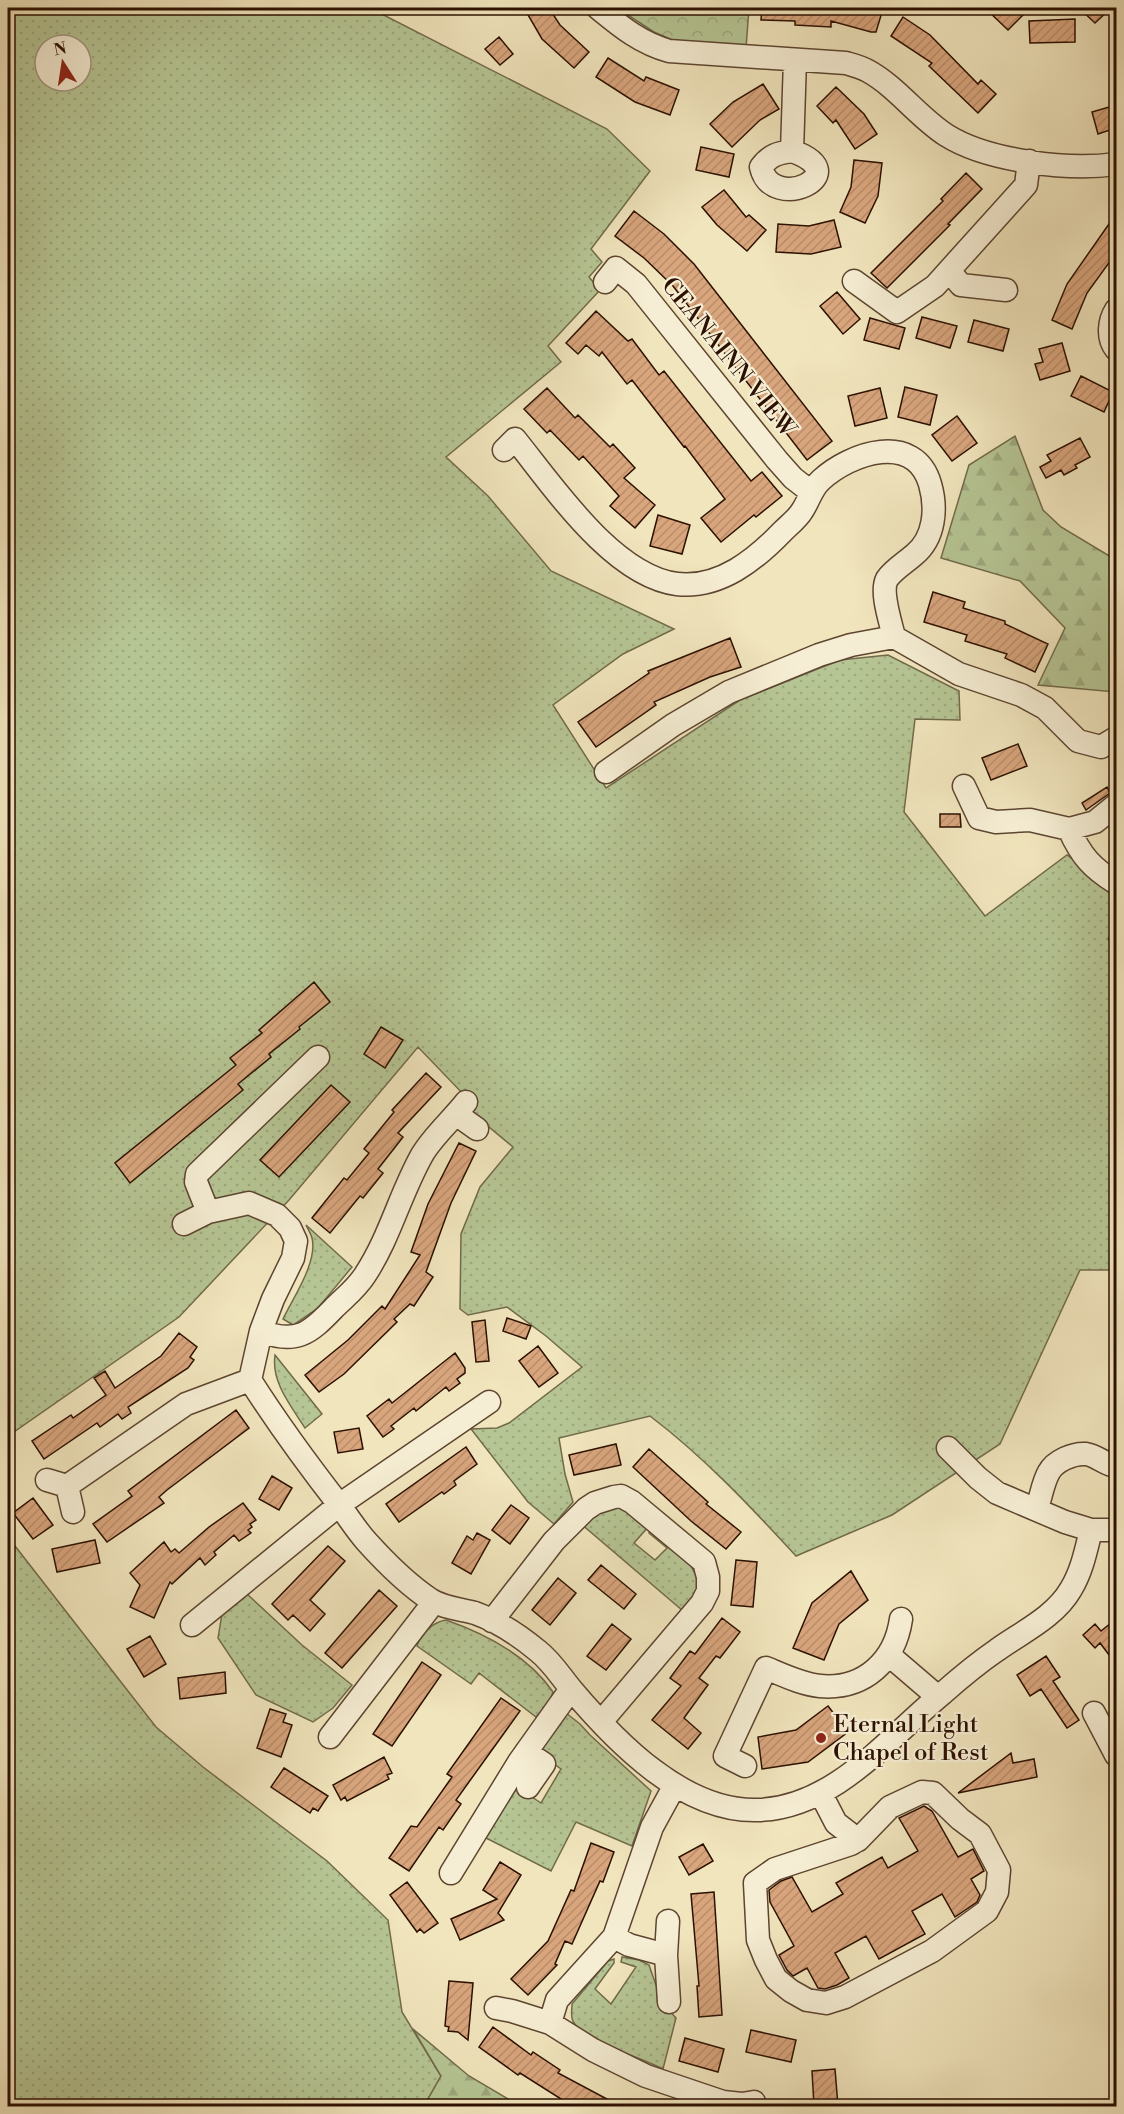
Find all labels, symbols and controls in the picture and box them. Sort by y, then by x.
north arrow [33,33,93,93]
text: N [52,38,69,60]
street label: CEANAINN VIEW [654,271,803,445]
place label: Eternal Light Chapel of Rest [833,1710,989,1768]
marker: Eternal Light Chapel of Rest [814,1731,828,1745]

